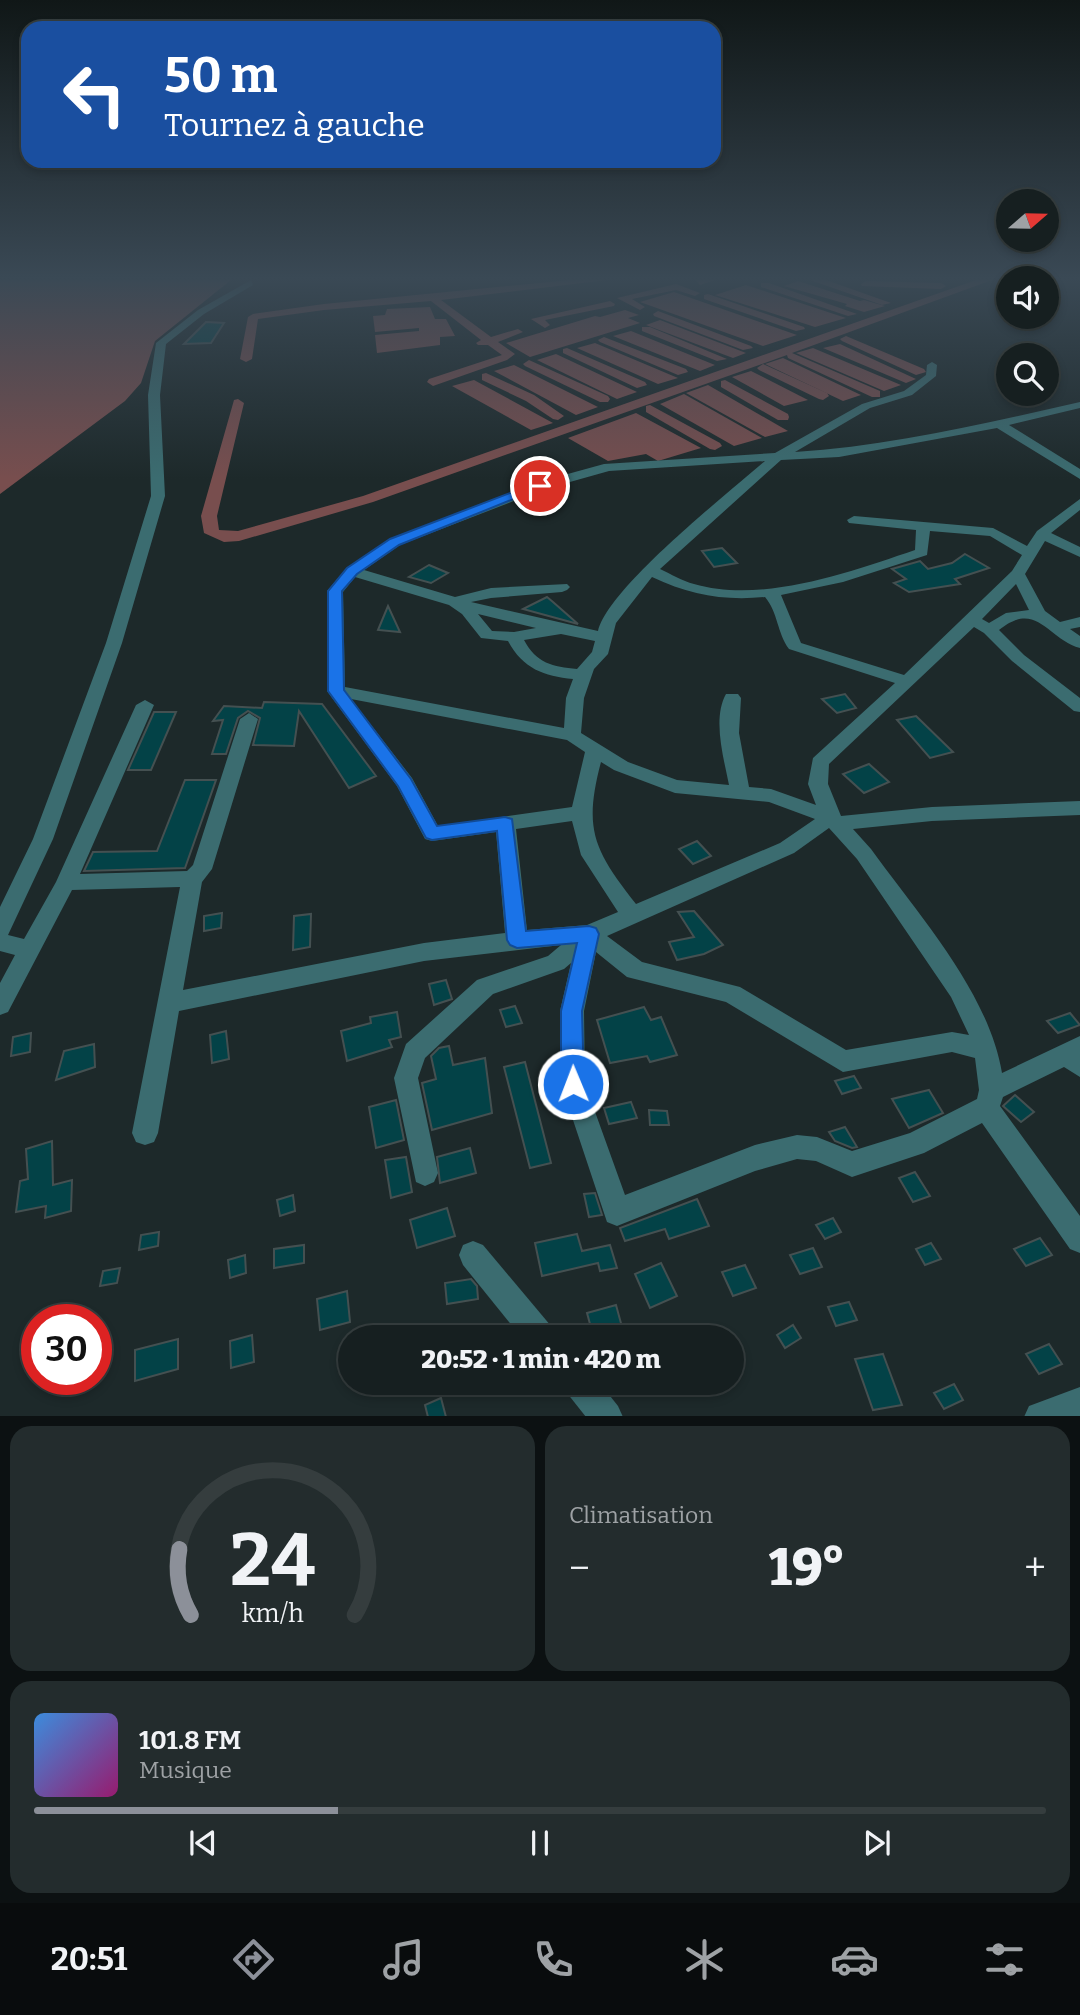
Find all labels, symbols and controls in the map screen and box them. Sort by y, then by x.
text: 50 m [164,46,277,105]
icon: left [49,49,140,140]
text: Tournez à gauche [164,106,425,144]
north arrow [996,189,1059,252]
map controls [996,189,1059,406]
button: sound [996,266,1059,329]
button: search [996,343,1059,406]
pin [510,456,570,516]
icon: arrive [521,467,559,505]
position arrow [536,1047,610,1121]
speed limit sign: 30 [21,1304,112,1395]
text: 20:52 · 1 min · 420 m [421,1344,661,1375]
text: Climatisation [569,1501,713,1529]
text: 24 [230,1517,315,1604]
text: 19° [769,1536,845,1599]
text: − [569,1545,590,1591]
text: + [1024,1545,1046,1591]
text: km/h [242,1598,304,1628]
text: 101.8 FM [139,1725,241,1756]
text: Musique [139,1756,232,1784]
icon: previous [184,1824,222,1862]
icon: pause [521,1824,559,1862]
icon: next [858,1824,896,1862]
icon: directions [229,1935,278,1984]
icon: music [379,1935,428,1984]
icon: phone [529,1935,578,1984]
icon: climate [680,1935,729,1984]
icon: car [830,1935,879,1984]
icon: filters [980,1935,1029,1984]
text: 20:51 [51,1940,127,1978]

